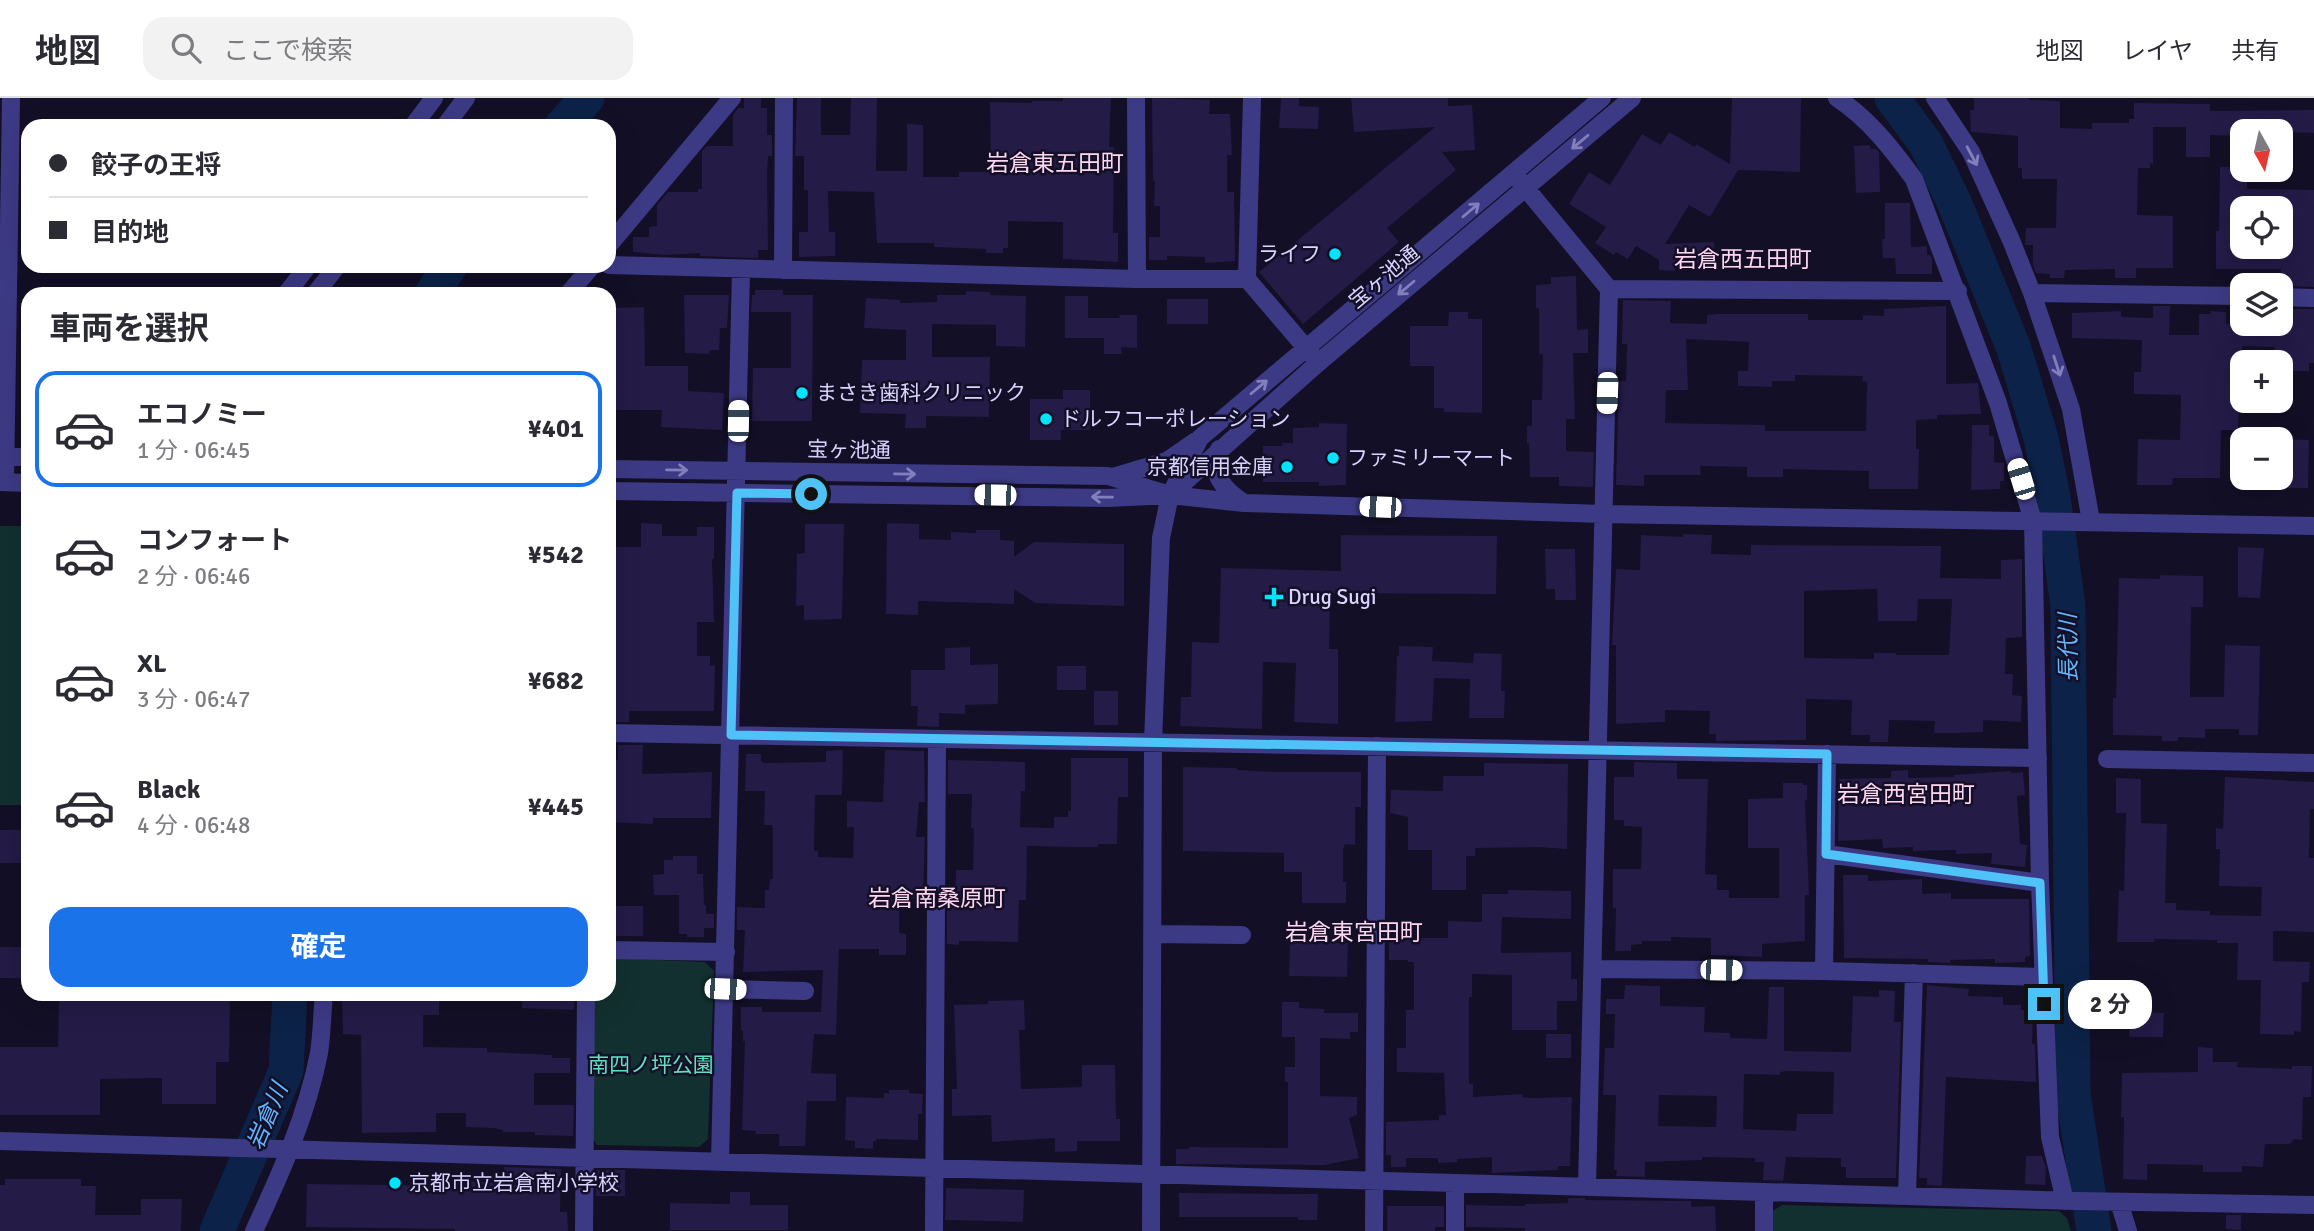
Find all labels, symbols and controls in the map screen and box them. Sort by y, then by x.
search box [143,17,633,80]
icon: search [167,29,205,67]
text: 地図 [35,31,101,72]
text: ここで検索 [223,35,353,67]
text: 地図 [2036,36,2084,66]
text: レイヤ [2122,36,2193,66]
text: 共有 [2231,36,2279,66]
north arrow [2230,119,2292,182]
map controls [2230,119,2293,490]
one-way arrow [1571,134,1589,150]
one-way arrow [1965,145,1979,165]
district label: 岩倉東五田町 [986,149,1124,178]
text: 餃子の王将 [91,150,221,182]
button: locate [2230,196,2293,259]
one-way arrow [1461,202,1479,218]
text: 目的地 [91,217,169,249]
street label: 宝ヶ池通 [1343,240,1425,314]
place label: ライフ [1258,241,1321,267]
district label: 岩倉西五田町 [1674,245,1812,274]
marker: ライフ [1327,246,1343,262]
button: layers [2230,273,2293,336]
one-way arrow [1397,281,1415,296]
text: 車両を選択 [49,309,209,348]
button: + [2230,350,2293,413]
one-way arrow [2052,355,2064,377]
car [1596,372,1619,414]
one-way arrow [1249,379,1267,395]
place label: まさき歯科クリニック [816,380,1026,406]
marker: まさき歯科クリニック [794,385,810,401]
icon: car [53,398,116,461]
text: エコノミー [137,399,267,431]
car [728,400,749,442]
place label: ドルフコーポレーション [1060,406,1291,432]
marker: ドルフコーポレーション [1038,411,1054,427]
text: ¥401 [528,413,584,445]
button: − [2230,427,2293,490]
text: 1 分 · 06:45 [137,436,250,465]
street label: 宝ヶ池通 [807,436,891,464]
place label: ファミリーマート [1347,445,1515,471]
marker: ファミリーマート [1325,450,1341,466]
place label: 京都信用金庫 [1147,454,1273,480]
car [2005,456,2038,502]
marker: 京都信用金庫 [1279,459,1295,475]
one-way arrow [665,463,688,477]
one-way arrow [893,467,916,480]
route start [795,478,827,510]
car [974,484,1017,506]
one-way arrow [1091,490,1114,504]
car [1359,496,1402,518]
icon: car [53,524,116,587]
text: コンフォート [137,525,292,557]
text: ¥542 [528,539,584,571]
text: 2 分 · 06:46 [137,562,250,591]
place label: Drug Sugi [1288,584,1376,610]
marker: Drug Sugi [1266,589,1282,605]
water label: 長代川 [2053,610,2084,683]
text: XL [137,648,167,680]
icon: car [53,650,116,713]
text: ¥682 [528,665,584,697]
text: 3 分 · 06:47 [137,685,250,714]
text: Black [137,774,200,806]
icon: car [53,776,116,839]
district label: 岩倉西宮田町 [1837,780,1975,809]
text: ¥445 [528,791,584,823]
text: 4 分 · 06:48 [137,811,250,840]
district label: 岩倉南桑原町 [868,884,1006,913]
button: 確定 [49,907,588,987]
district label: 岩倉東宮田町 [1285,918,1423,947]
car [1700,959,1743,981]
car [704,978,747,1000]
callout: 2 分 [2068,979,2152,1028]
route end [2028,988,2060,1020]
text: 2 分 [2090,990,2130,1019]
park label: 南四ノ坪公園 [588,1052,714,1078]
water label: 岩倉川 [241,1076,295,1154]
place label: 京都市立岩倉南小学校 [409,1170,619,1196]
marker: 京都市立岩倉南小学校 [387,1175,403,1191]

